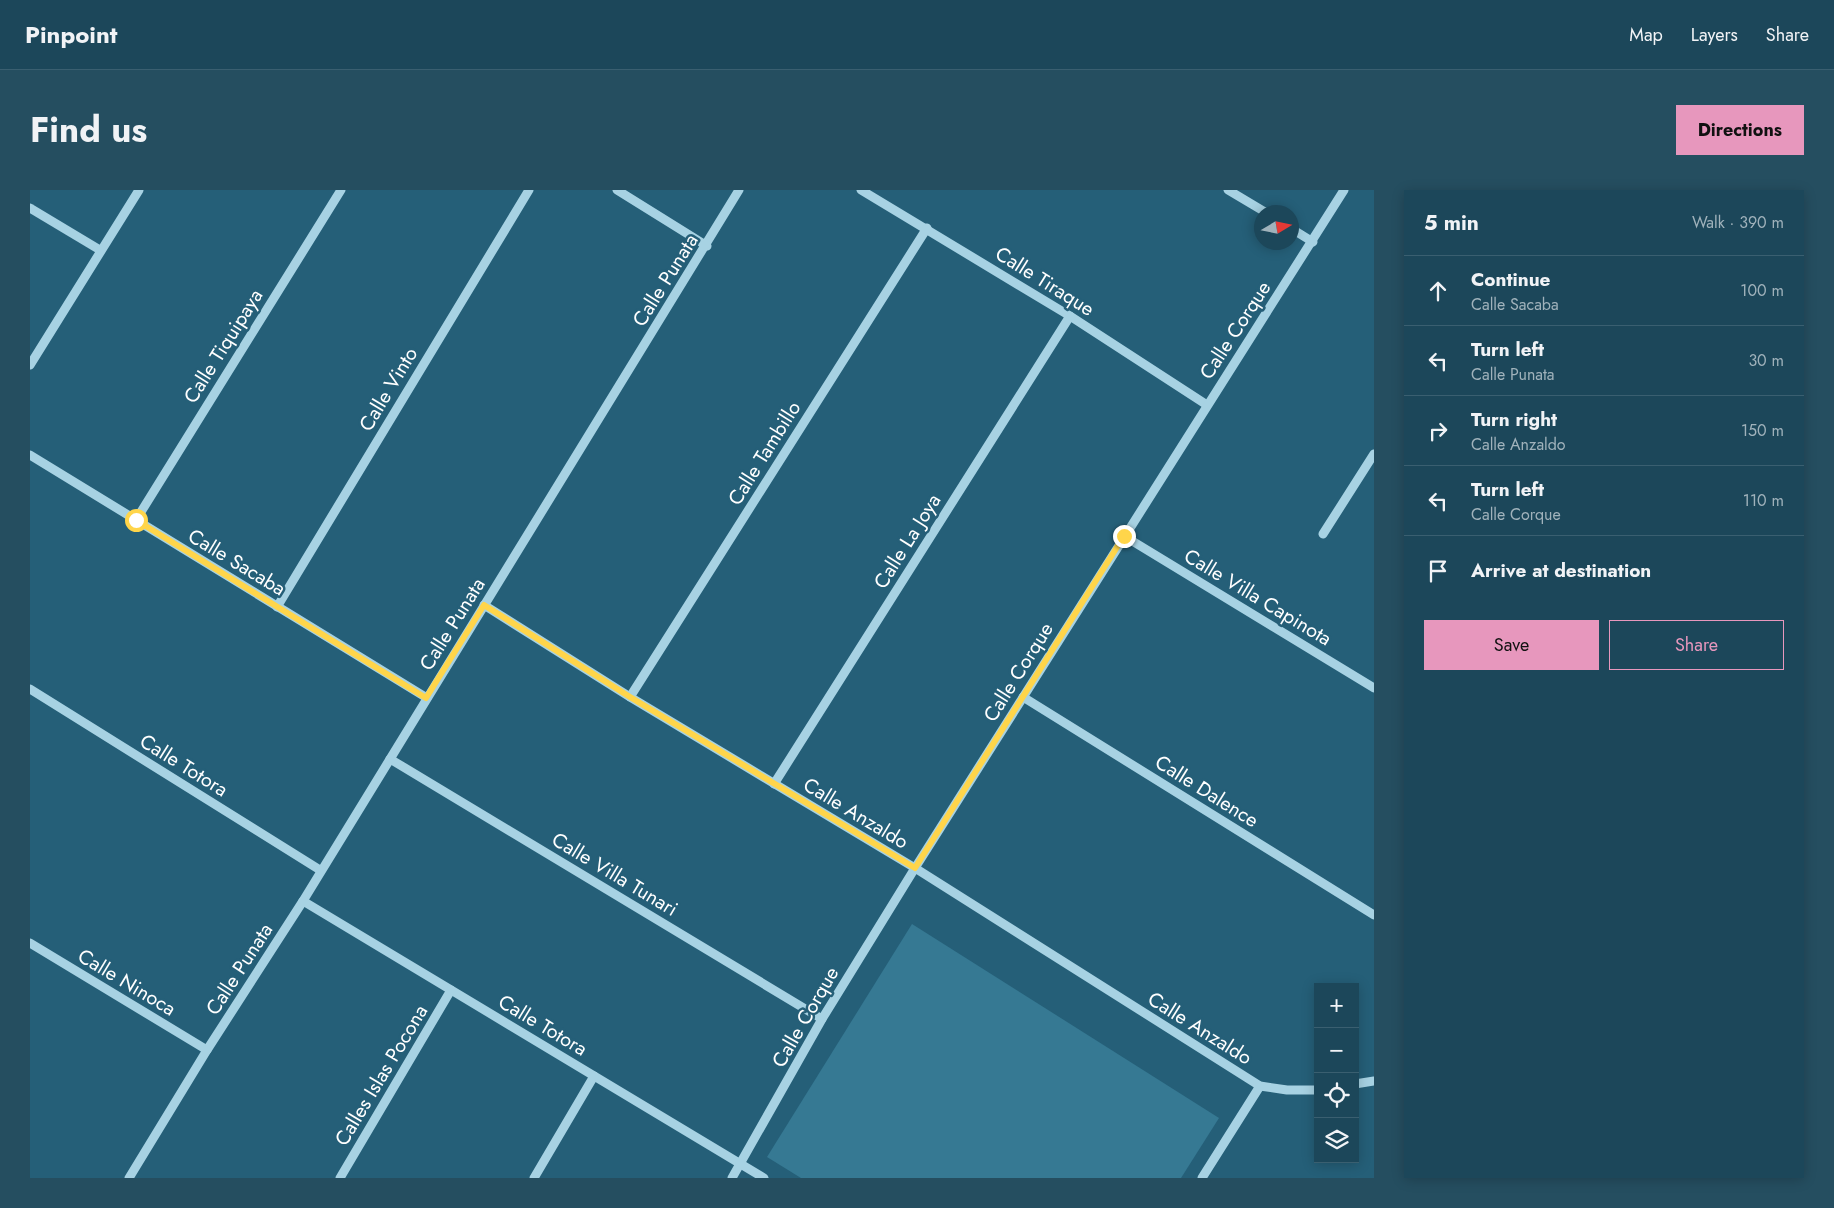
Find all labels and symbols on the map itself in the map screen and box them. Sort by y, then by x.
north arrow [1254,205,1299,250]
street label: Calle Punata [625,228,705,332]
street label: Calle Tiraque [990,239,1100,323]
street label: Calle Corque [1193,275,1278,385]
street label: Calle Tiquipaya [177,284,270,409]
street label: Calle Vinto [352,342,425,437]
street label: Calle Tambillo [721,395,808,511]
street label: Calle La Joya [867,488,948,594]
route start [125,509,148,532]
street label: Calle Sacaba [182,522,291,603]
route end [1113,525,1136,548]
street label: Calle Villa Capinota [1178,542,1337,653]
street label: Calle Punata [412,572,492,676]
street label: Calle Corque [976,617,1060,728]
street label: Calle Totora [134,727,234,804]
street label: Calle Dalence [1149,748,1264,835]
street label: Calle Anzaldo [798,771,914,856]
street label: Calle Villa Tunari [546,825,683,924]
street label: Calle Punata [199,918,280,1021]
street label: Calle Ninoca [72,942,181,1023]
street label: Calle Corque [765,961,846,1073]
street label: Calle Anzaldo [1142,985,1258,1072]
street label: Calle Totora [493,987,593,1063]
street label: Calles Islas Pocona [328,999,435,1151]

